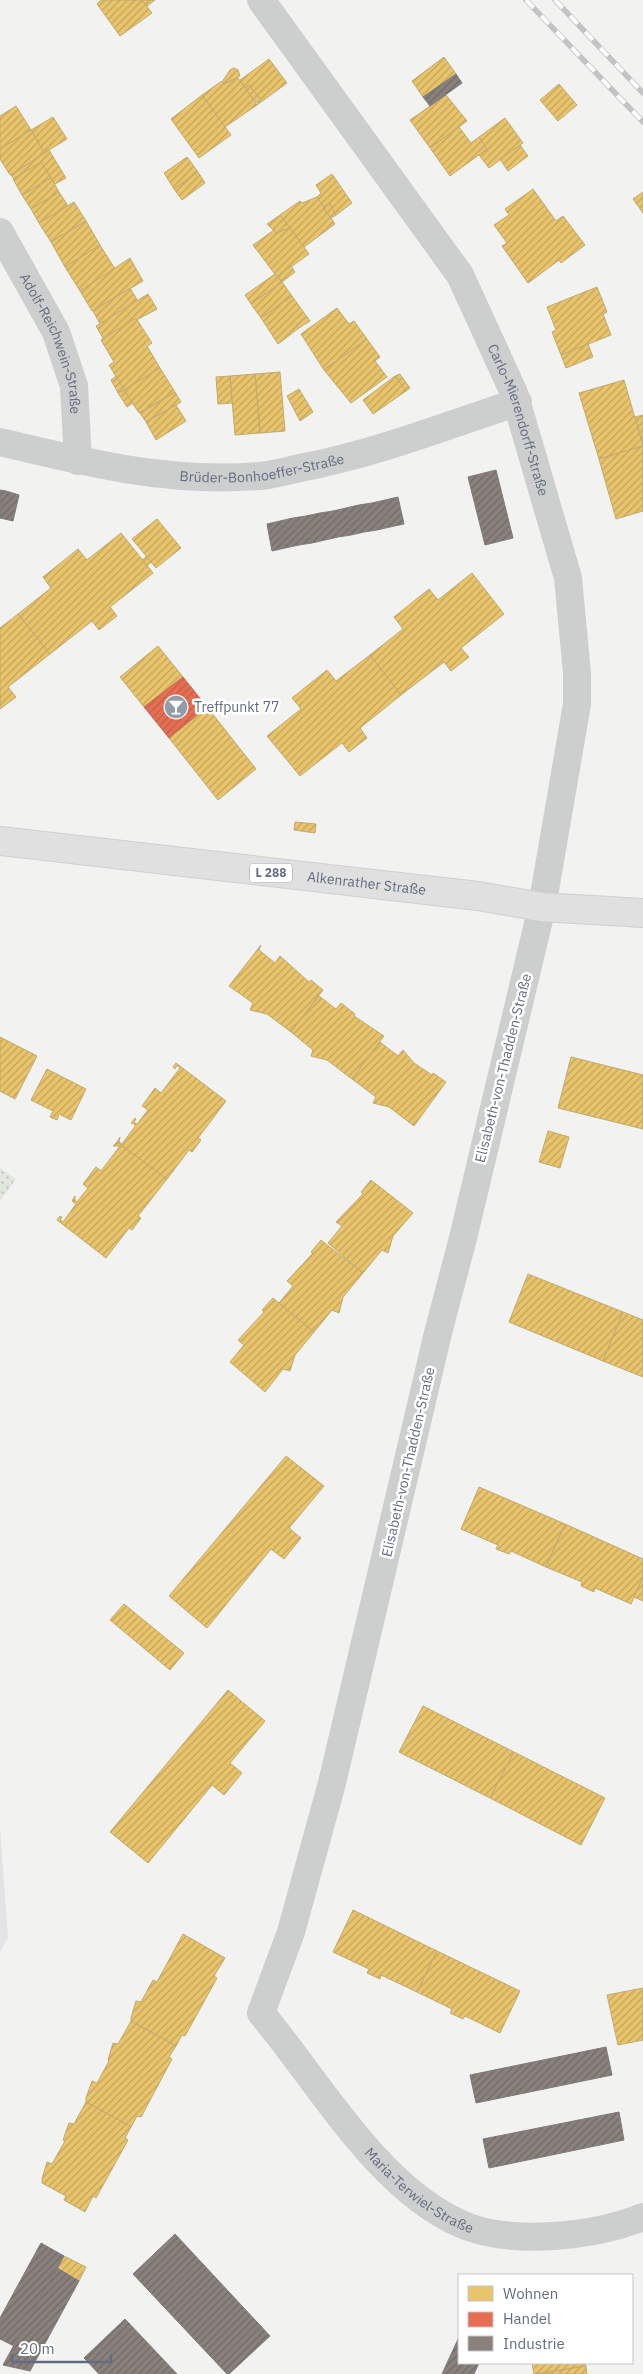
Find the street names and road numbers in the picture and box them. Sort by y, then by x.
street label: Adolf-Reichwein-Straße [16,270,84,415]
street label: Carlo-Mierendorff-Straße [484,341,553,498]
street label: Brüder-Bonhoeffer-Straße [179,449,346,486]
road number: L 288 [250,864,292,882]
street label: Alkenrather Straße [306,867,427,899]
street label: Elisabeth-von-Thadden-Straße [471,971,535,1164]
street label: Elisabeth-von-Thadden-Straße [377,1365,439,1559]
street label: Maria-Terwiel-Straße [361,2144,476,2237]

